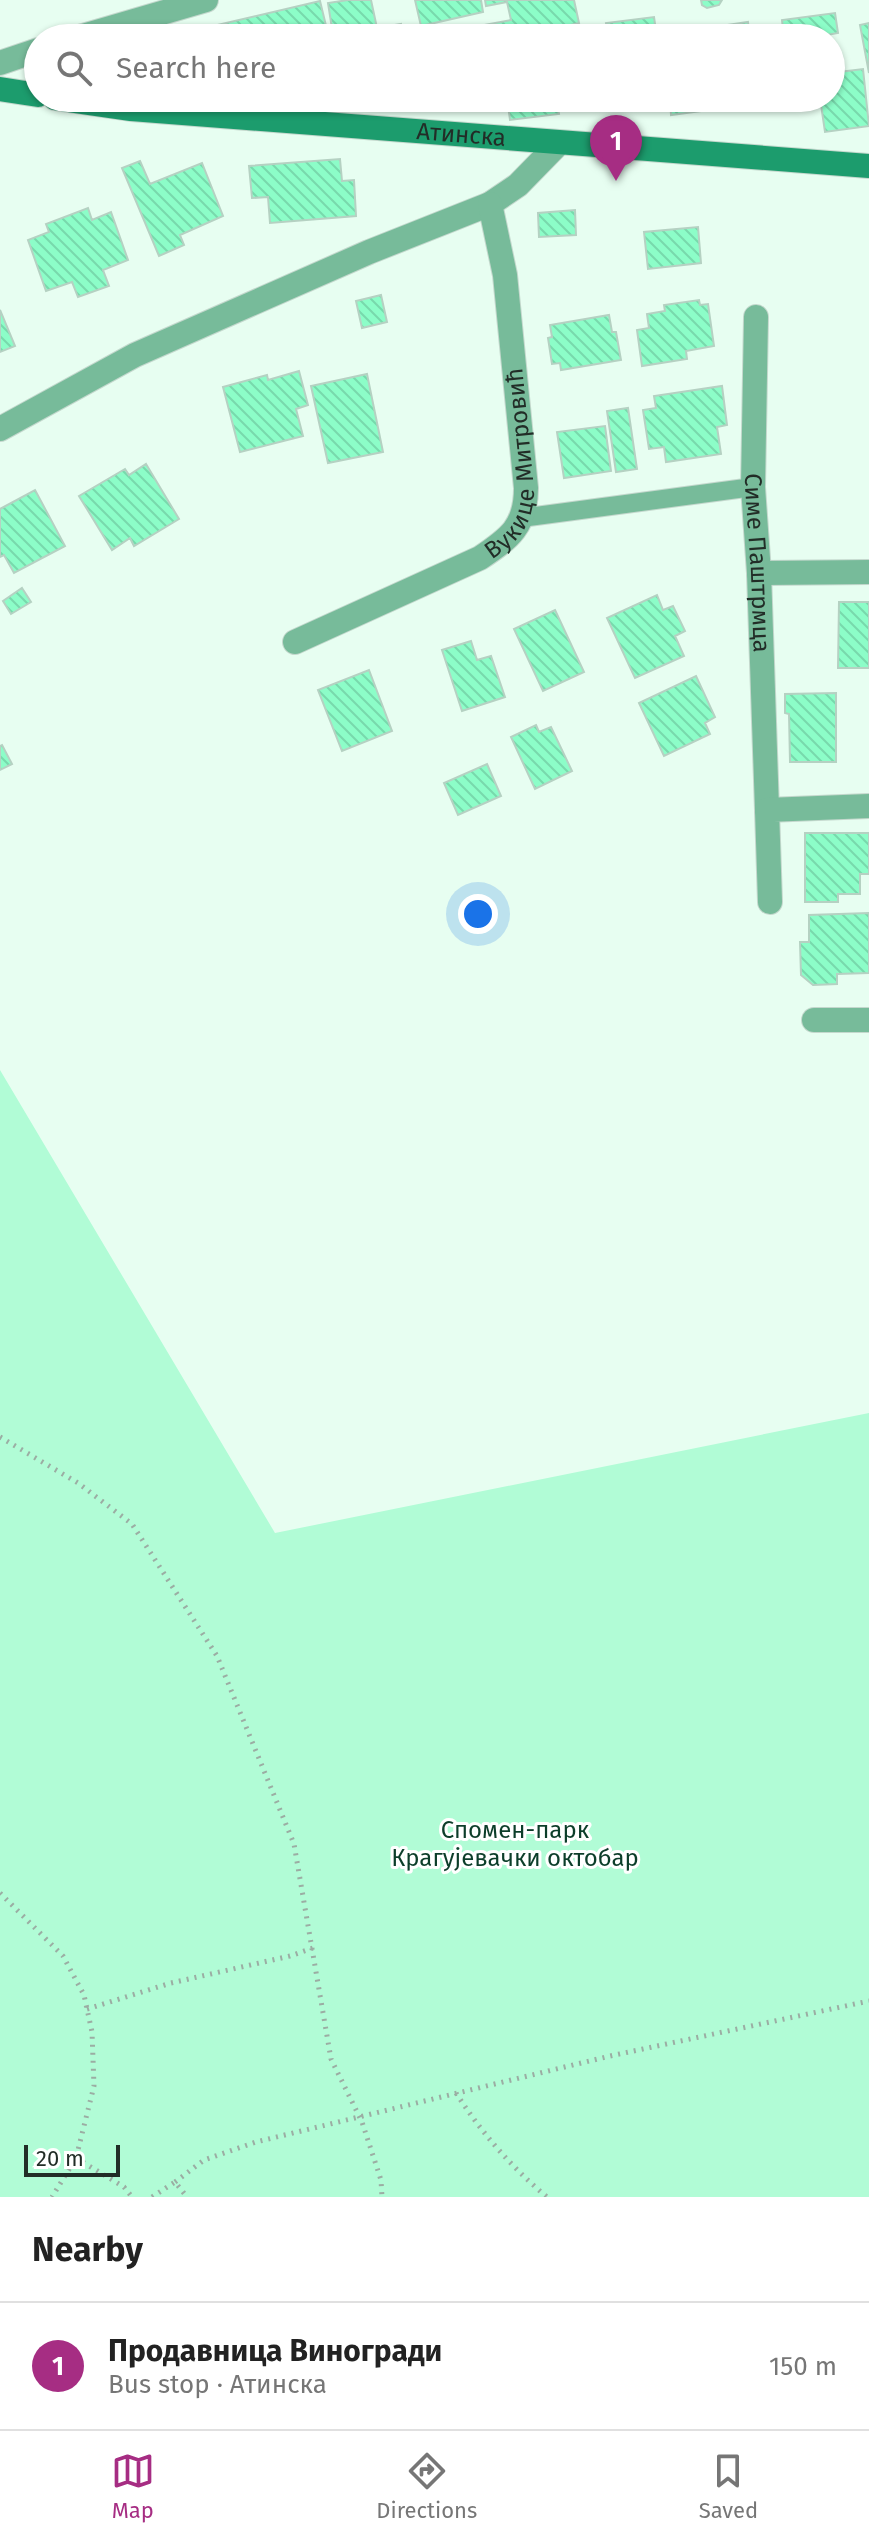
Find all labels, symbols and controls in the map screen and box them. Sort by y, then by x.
search box [24,24,845,112]
icon: search [52,46,96,90]
text: Search here [116,50,276,86]
pin: 1 [590,115,642,181]
street label: Атинска [415,117,507,152]
street label: Вукице Митровић [479,367,540,565]
street label: Симе Паштрмца [739,473,776,653]
your location [458,894,498,934]
park label: Спомен-парк Крагујевачки октобар [391,1816,639,1872]
scale bar [24,2141,120,2177]
text: 20 m [36,2145,84,2172]
text: Nearby [32,2229,143,2270]
text: Продавница Виногради [108,2333,442,2369]
text: 1 [52,2351,64,2382]
text: 150 m [769,2351,837,2382]
text: Bus stop · Атинска [108,2369,327,2400]
tab: Map [111,2449,155,2524]
tab: Directions [376,2449,477,2524]
tab: Saved [699,2449,758,2524]

